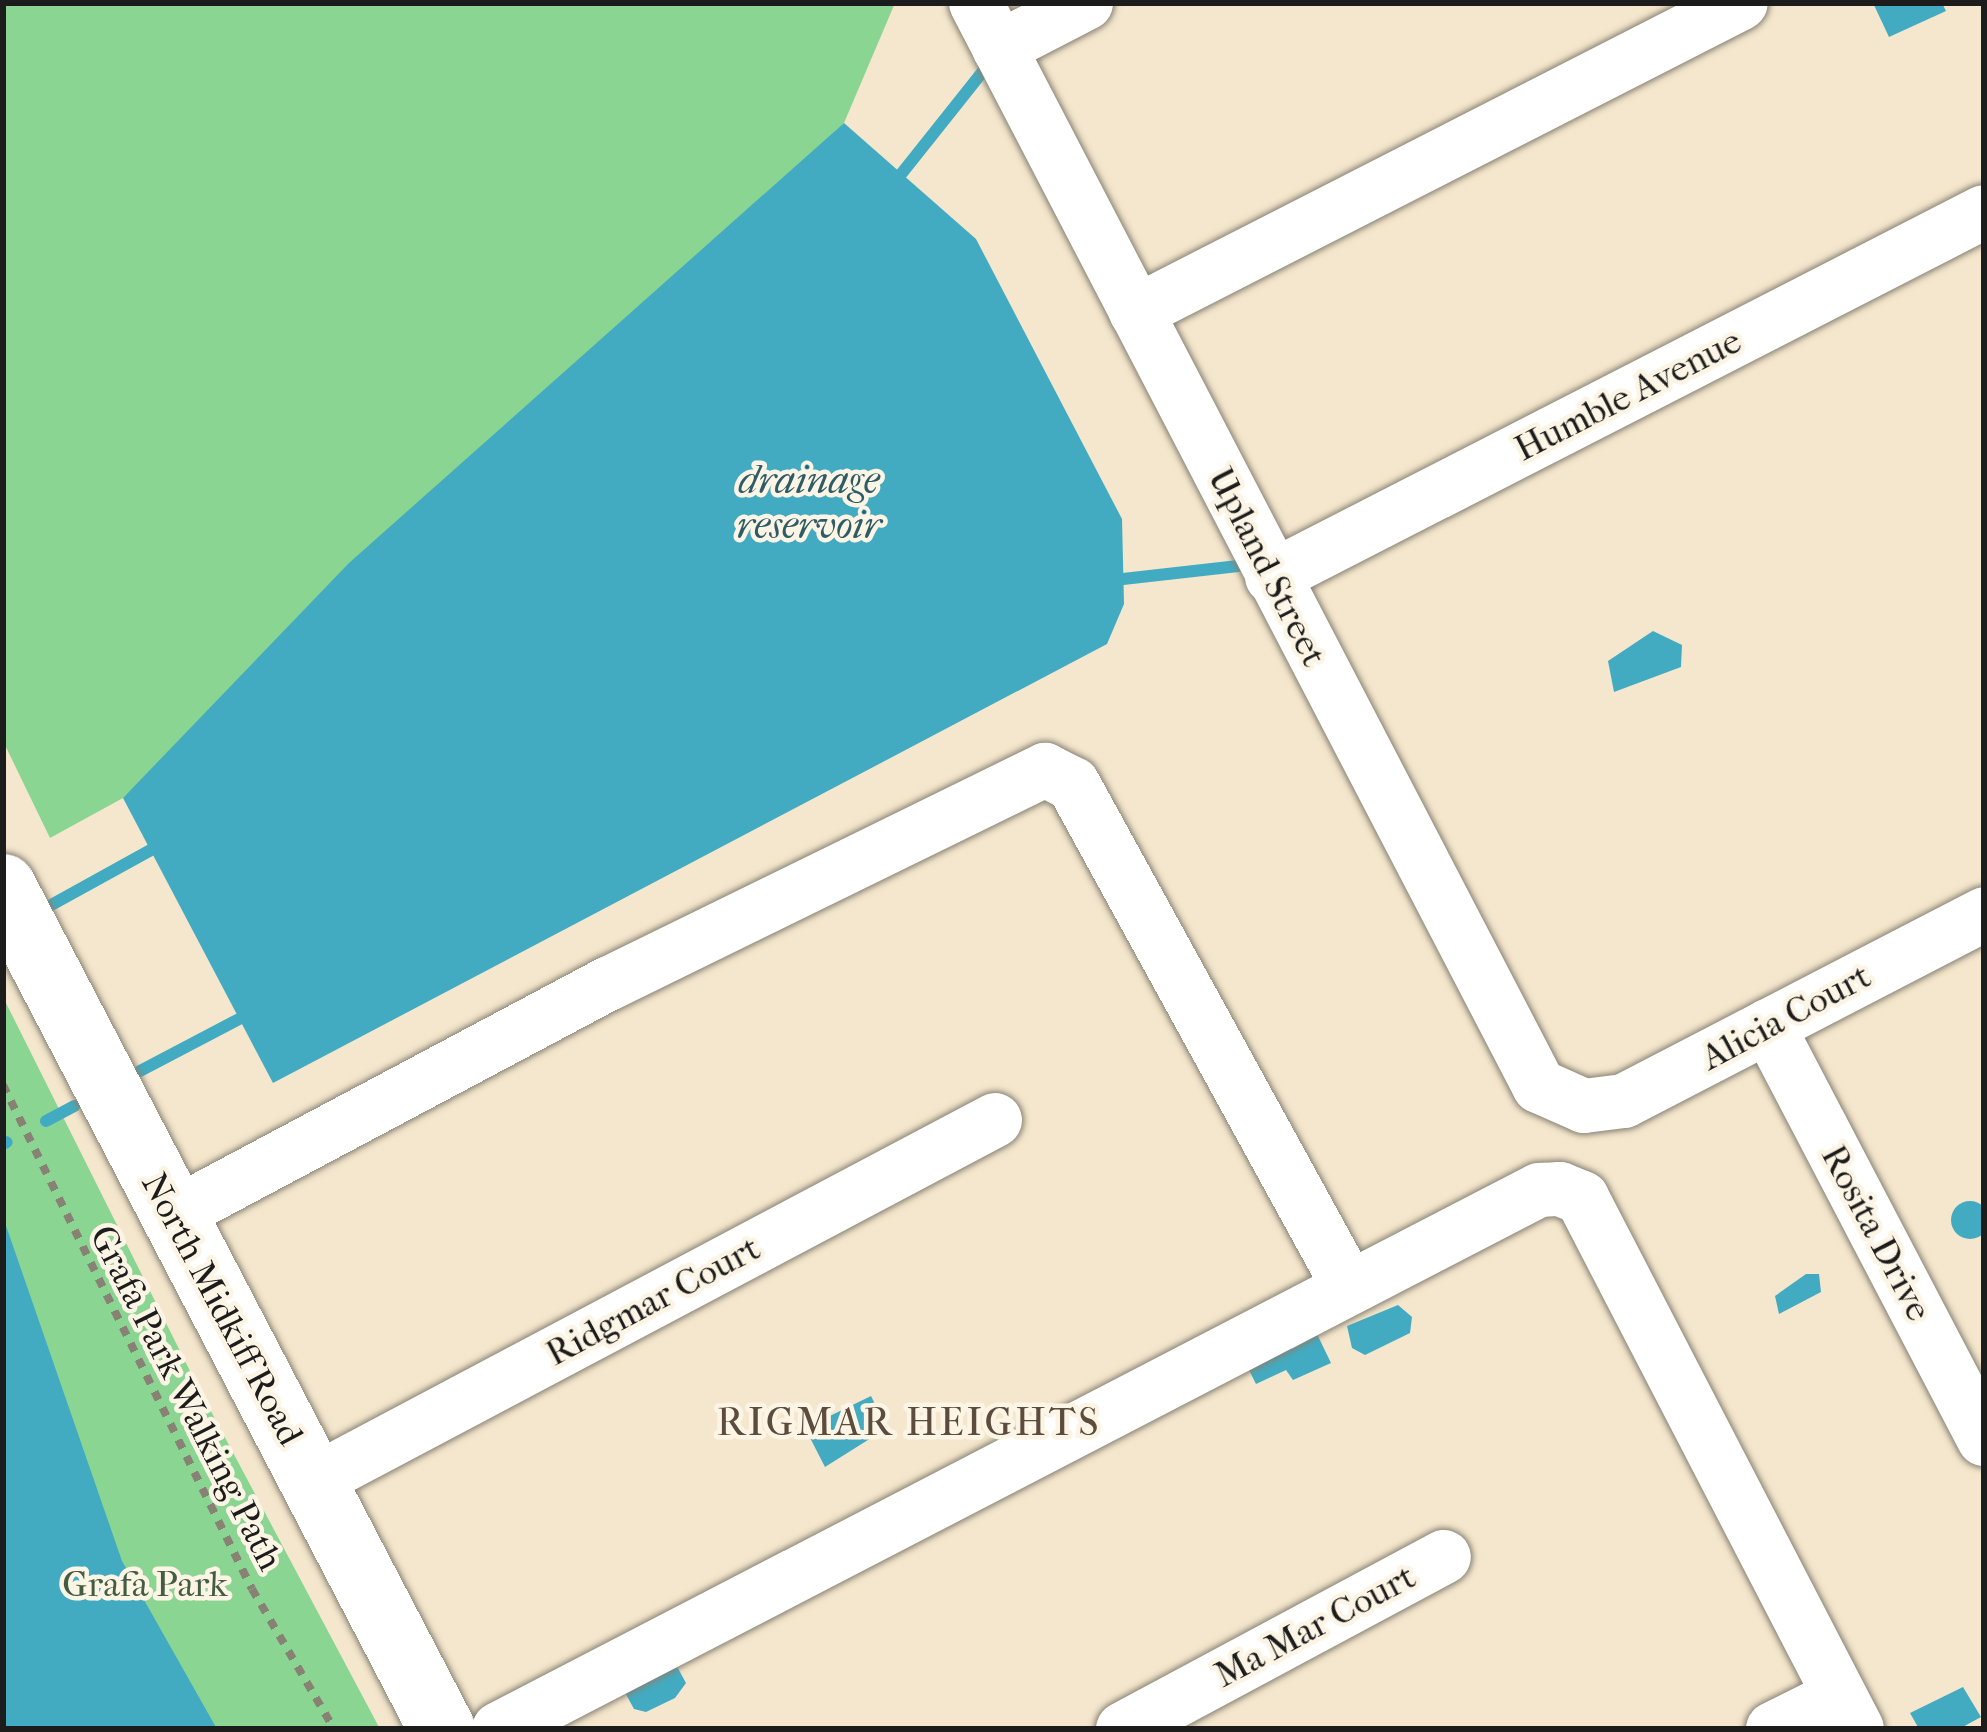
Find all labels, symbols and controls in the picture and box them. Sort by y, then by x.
street label: Humble Avenue [1508,319,1748,471]
water label: drainage reservoir [737,458,881,549]
street label: Upland Street [1199,461,1335,673]
street label: Alicia Court [1694,954,1878,1080]
street label: Rosita Drive [1812,1138,1940,1328]
street label: North Midkiff Road [132,1165,312,1453]
street label: Grafa Park Walking Path [80,1219,292,1577]
street label: Ridgmar Court [539,1227,767,1375]
district label: RIGMAR HEIGHTS [717,1399,1101,1445]
street label: Ma Mar Court [1207,1555,1423,1697]
park label: Grafa Park [62,1563,228,1607]

